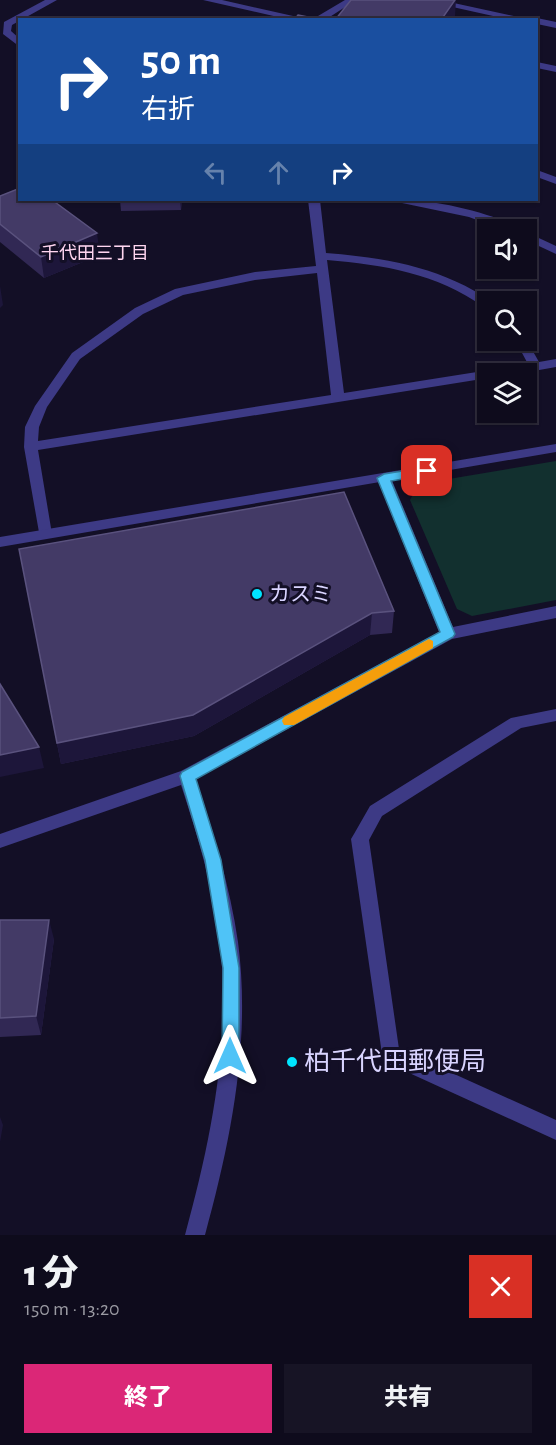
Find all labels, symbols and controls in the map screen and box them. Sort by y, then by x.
text: 50 m [141,40,221,82]
icon: right [42,42,120,120]
text: 右折 [141,96,195,123]
icon: left [199,156,232,189]
icon: ahead [262,156,295,189]
icon: right [325,156,358,189]
map controls [477,219,537,423]
button: sound [477,219,537,279]
district label: 千代田三丁目 [41,243,149,263]
button: search [477,291,537,351]
button: layers [477,363,537,423]
pin [401,445,452,496]
icon: arrive [410,454,443,487]
place label: カスミ [269,584,332,605]
marker: カスミ [250,587,264,601]
position arrow [198,1024,262,1088]
place label: 柏千代田郵便局 [304,1048,486,1075]
marker: 柏千代田郵便局 [285,1055,299,1069]
button: close [469,1255,532,1318]
text: 1 分 [24,1256,78,1292]
text: 150 m · 13:20 [24,1299,120,1319]
button: 終了 [24,1364,272,1433]
button: 共有 [284,1364,532,1433]

